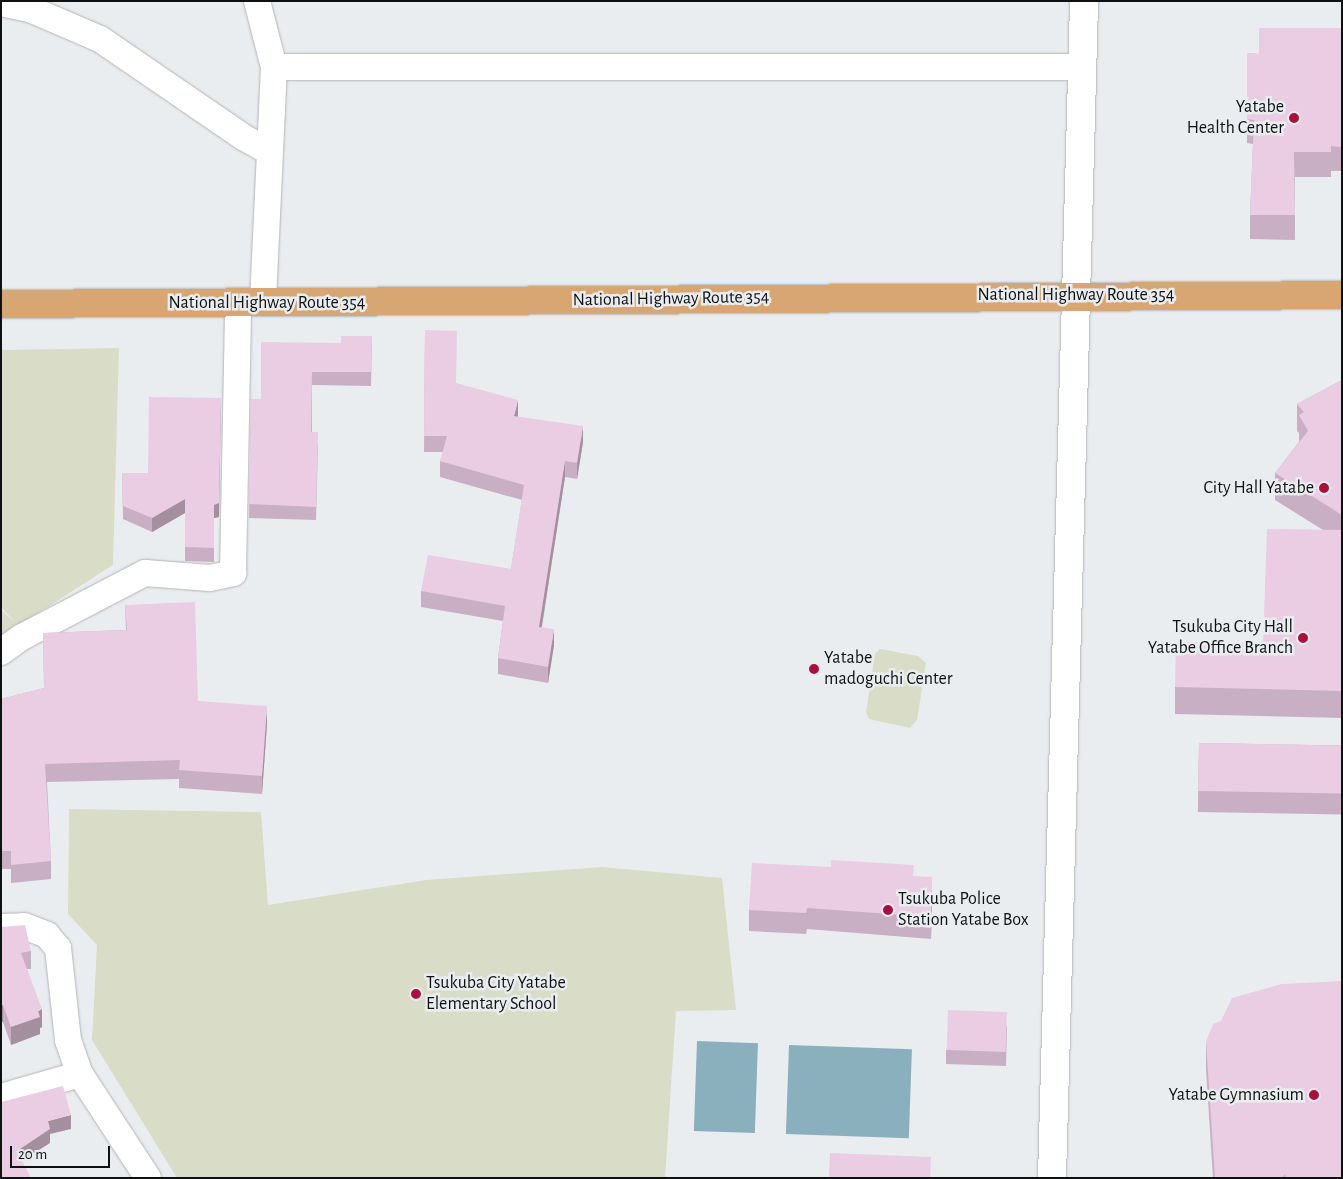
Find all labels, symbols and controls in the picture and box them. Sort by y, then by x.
place label: Yatabe Health Center [1187,97,1284,140]
marker: Yatabe Health Center [1288,112,1300,124]
street label: National Highway Route 354 [978,284,1174,306]
street label: National Highway Route 354 [572,286,770,312]
street label: National Highway Route 354 [169,292,365,314]
place label: City Hall Yatabe [1203,477,1314,499]
marker: City Hall Yatabe [1318,482,1330,494]
place label: Tsukuba City Hall Yatabe Office Branch [1148,617,1293,660]
marker: Tsukuba City Hall Yatabe Office Branch [1297,632,1309,644]
place label: Yatabe madoguchi Center [824,648,953,691]
marker: Yatabe madoguchi Center [808,663,820,675]
place label: Tsukuba Police Station Yatabe Box [898,889,1029,932]
marker: Tsukuba Police Station Yatabe Box [882,904,894,916]
place label: Tsukuba City Yatabe Elementary School [426,973,566,1016]
marker: Tsukuba City Yatabe Elementary School [410,988,422,1000]
place label: Yatabe Gymnasium [1168,1084,1304,1106]
marker: Yatabe Gymnasium [1308,1089,1320,1101]
scale bar [12,1136,112,1168]
text: 20 m [18,1147,47,1162]

